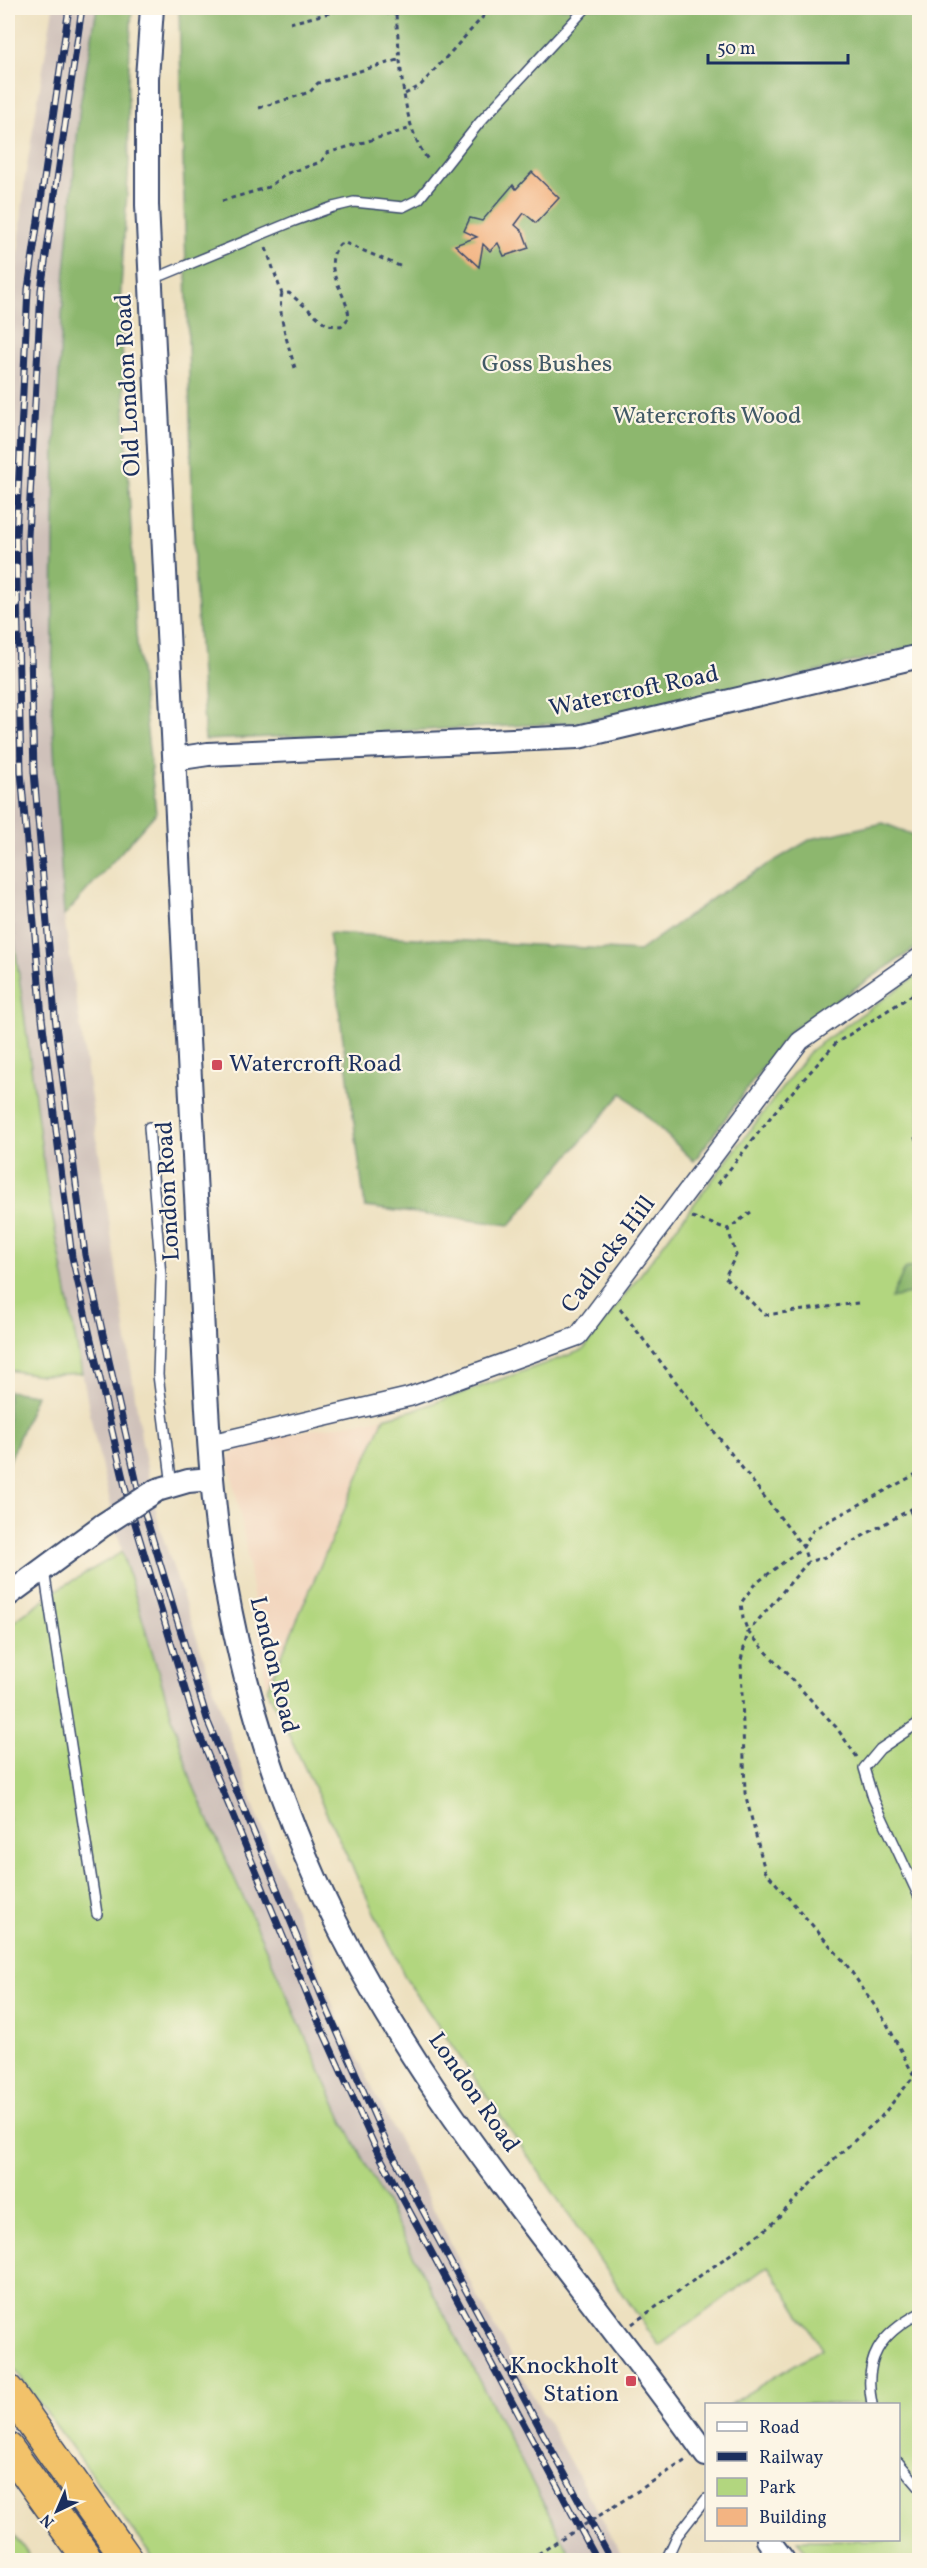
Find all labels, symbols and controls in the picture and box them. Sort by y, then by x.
scale bar [708,27,848,65]
text: 50 m [717,37,756,62]
street label: Old London Road [107,293,151,477]
park label: Goss Bushes [482,348,612,382]
park label: Watercrofts Wood [612,400,802,434]
street label: Watercroft Road [546,657,722,727]
place label: Watercroft Road [229,1048,402,1082]
marker: Watercroft Road [210,1058,224,1072]
street label: London Road [148,1120,190,1262]
street label: Cadlocks Hill [554,1189,664,1321]
street label: London Road [240,1593,306,1737]
street label: London Road [419,2026,527,2160]
place label: Knockholt Station [510,2350,619,2412]
marker: Knockholt Station [624,2374,638,2388]
legend [705,2403,900,2541]
text: Road [759,2416,800,2441]
text: Railway [759,2446,823,2471]
text: Park [759,2476,796,2501]
north arrow [27,2481,87,2541]
text: Building [759,2506,827,2531]
text: N [36,2508,60,2532]

